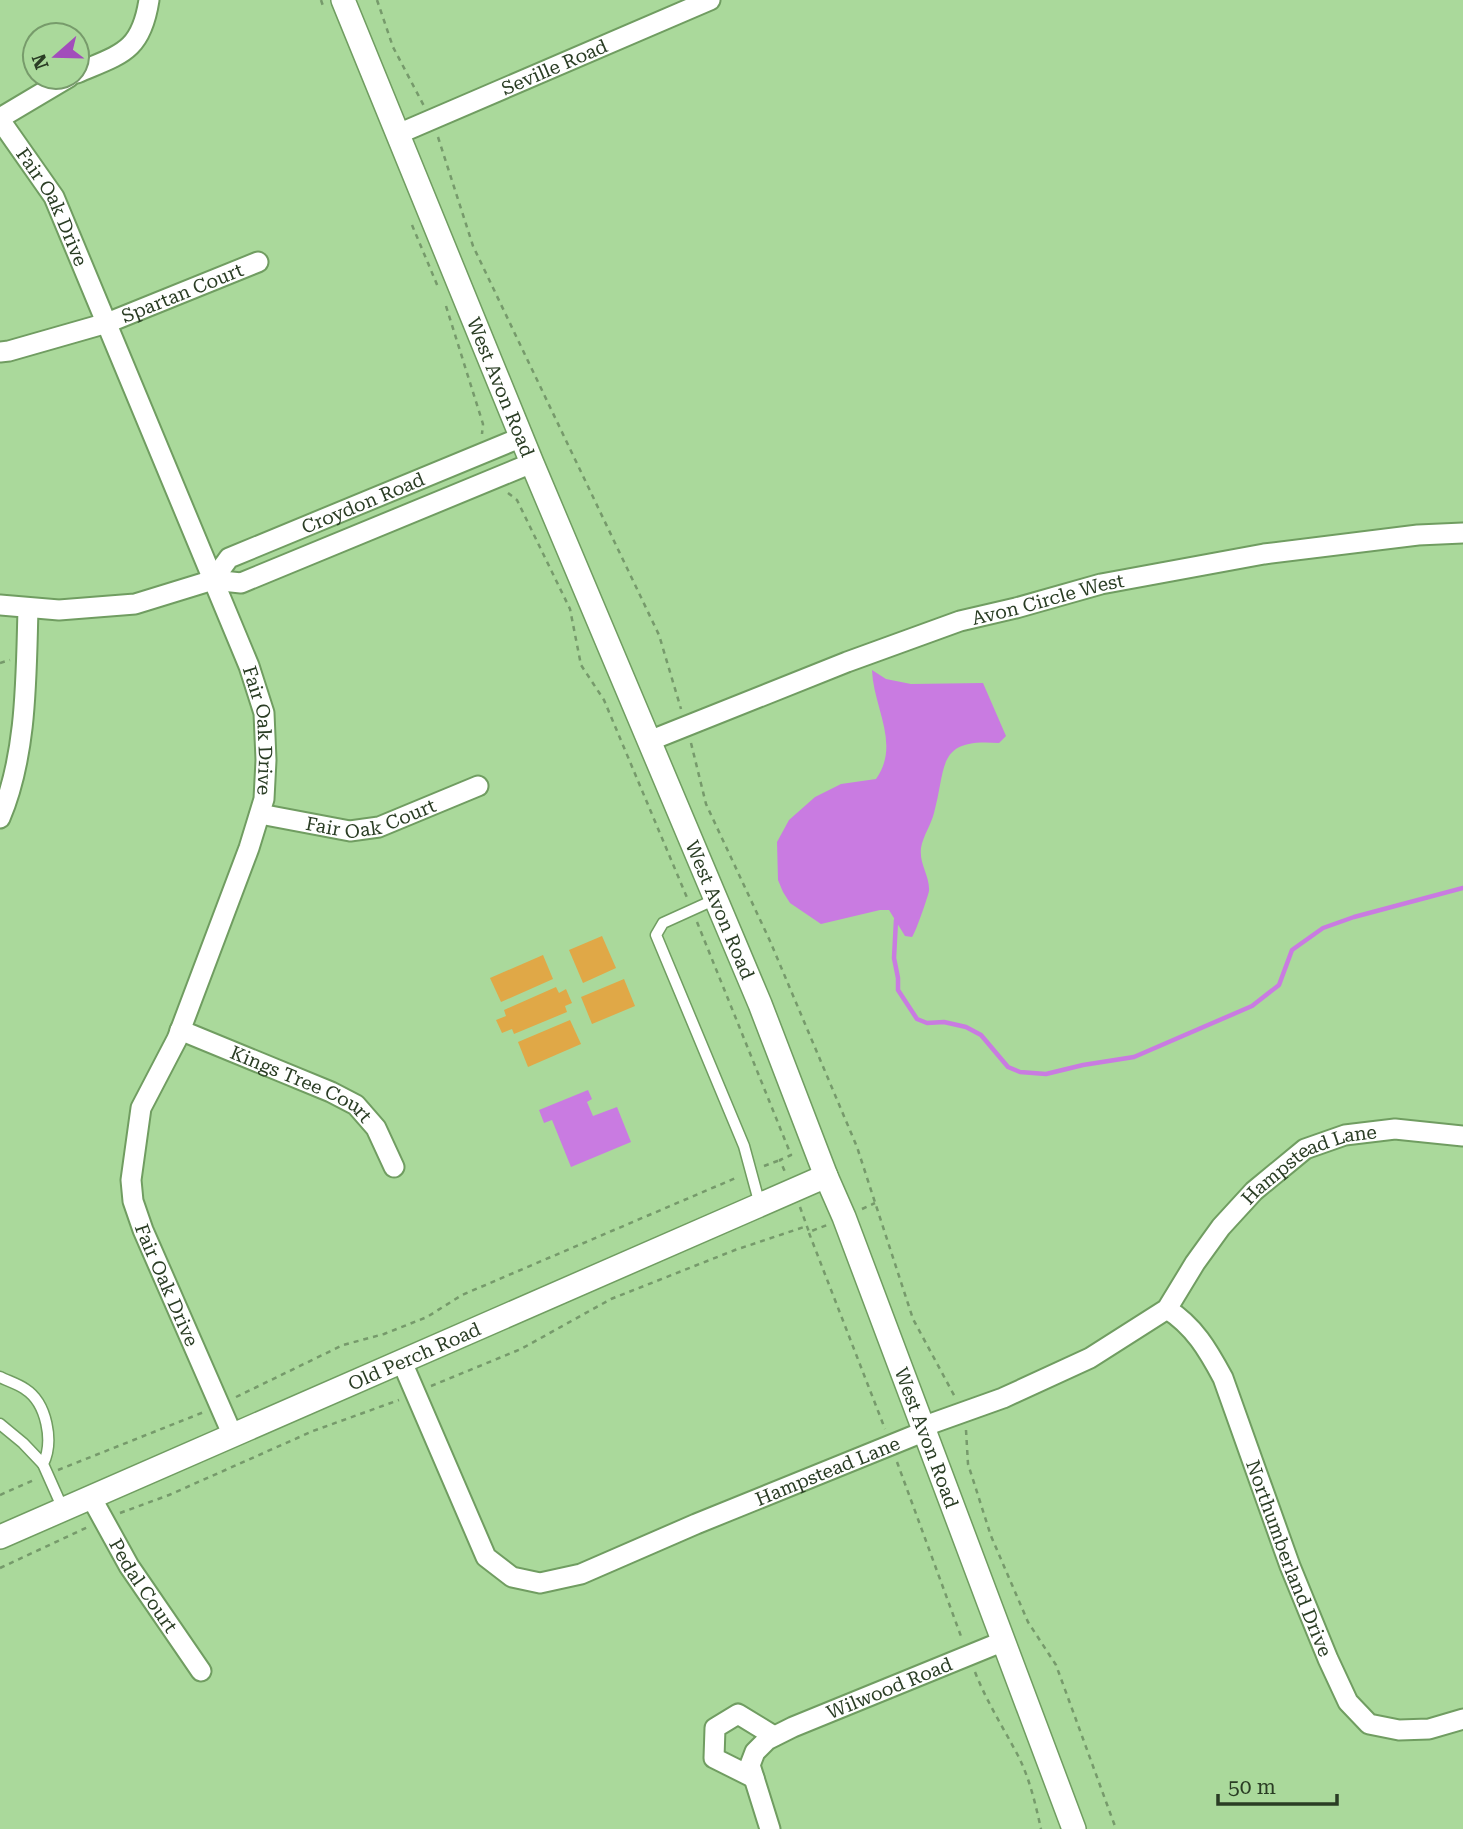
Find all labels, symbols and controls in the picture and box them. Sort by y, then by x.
north arrow [21,21,91,91]
street label: Seville Road [498,34,611,100]
text: N [27,50,54,72]
street label: Fair Oak Drive [11,143,93,269]
street label: Spartan Court [118,258,246,328]
street label: West Avon Road [462,314,540,460]
street label: Croydon Road [298,467,428,538]
street label: Avon Circle West [969,569,1126,629]
street label: Fair Oak Drive [238,663,278,796]
street label: Fair Oak Court [304,793,439,843]
street label: West Avon Road [681,837,760,983]
street label: Kings Tree Court [227,1040,377,1127]
street label: Hampstead Lane [1236,1120,1378,1209]
street label: Fair Oak Drive [130,1221,204,1350]
street label: Old Perch Road [344,1317,484,1395]
street label: West Avon Road [890,1364,964,1511]
street label: Hampstead Lane [752,1431,903,1510]
street label: Northumberland Drive [1242,1457,1337,1660]
street label: Pedal Court [105,1534,183,1637]
street label: Wilwood Road [823,1652,955,1724]
scale bar [1218,1762,1337,1806]
text: 50 m [1228,1775,1276,1799]

